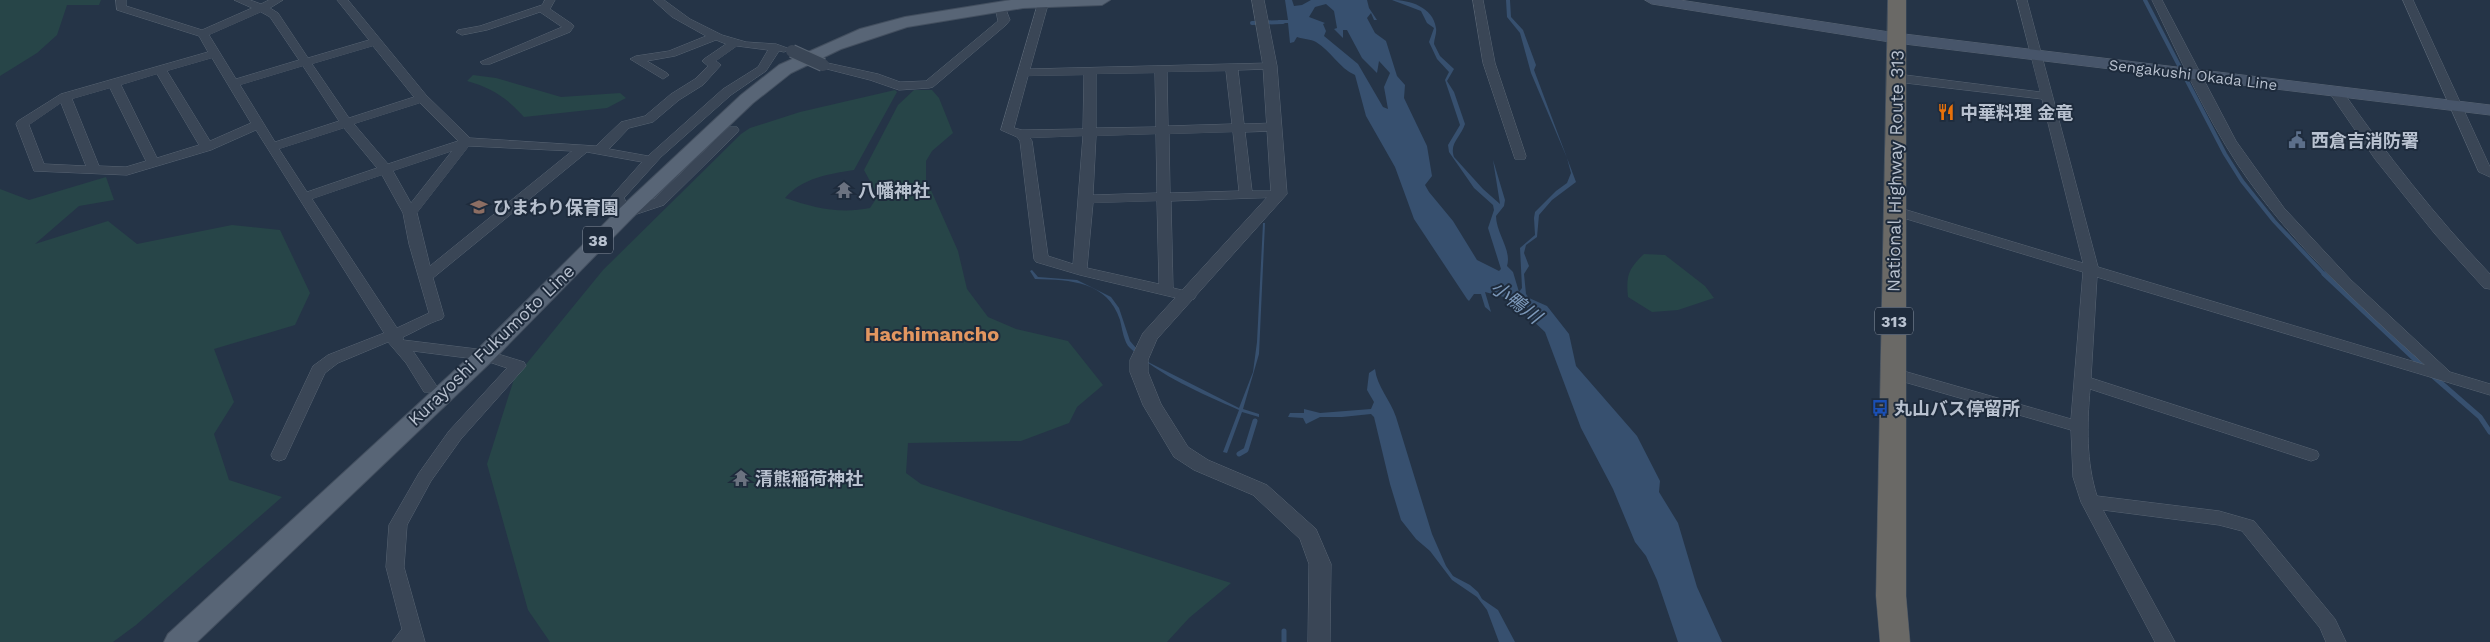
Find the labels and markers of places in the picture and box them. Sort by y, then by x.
restaurant icon: 中華料理 金竜 [1936,102,1956,122]
place label: 中華料理 金竜 [1960,102,2073,123]
public building icon: 西倉吉消防署 [2287,130,2307,150]
place label: 西倉吉消防署 [2311,130,2419,151]
temple icon: 八幡神社 [834,180,854,200]
place label: 八幡神社 [858,180,930,201]
school or university icon: ひまわり保育園 [469,197,489,217]
place label: ひまわり保育園 [493,197,619,218]
bus stop icon: 丸山バス停留所 [1870,398,1890,418]
place label: 丸山バス停留所 [1894,398,2020,419]
temple icon: 清熊稲荷神社 [731,468,751,488]
place label: 清熊稲荷神社 [755,468,863,489]

